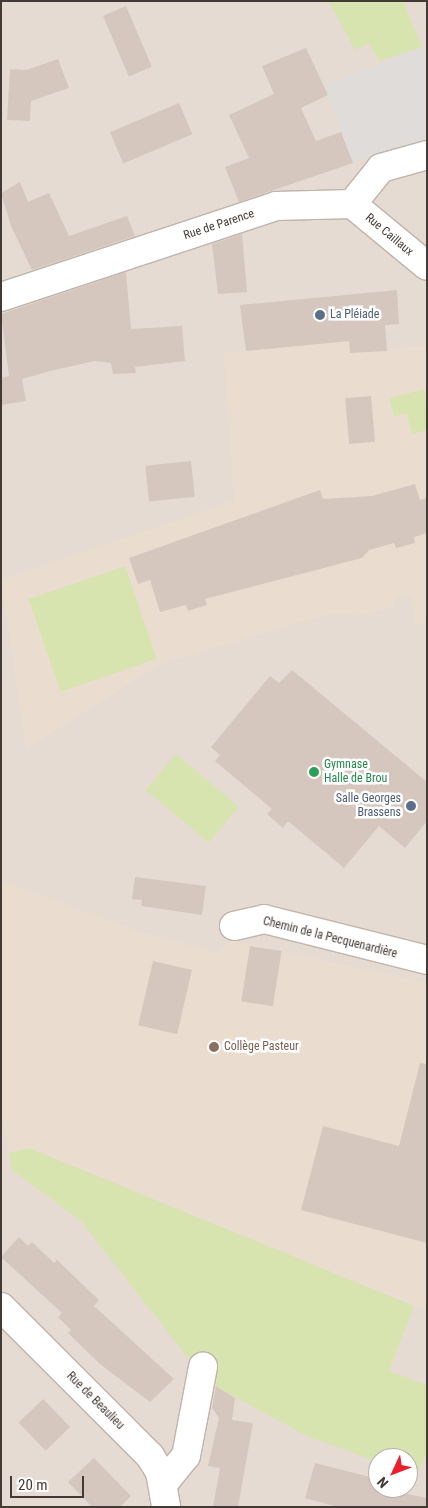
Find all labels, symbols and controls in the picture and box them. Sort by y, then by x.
street label: Rue de Parence [182,207,256,243]
street label: Rue Caillaux [362,211,416,259]
place label: La Pléiade [330,308,379,322]
marker: La Pléiade [314,309,326,321]
place label: Gymnase Halle de Brou [324,758,387,786]
marker: Gymnase Halle de Brou [308,766,320,778]
place label: Salle Georges Brassens [336,792,401,820]
marker: Salle Georges Brassens [405,800,417,812]
street label: Chemin de la Pecquenardière [261,914,399,962]
place label: Collège Pasteur [224,1040,299,1054]
marker: Collège Pasteur [208,1041,220,1053]
street label: Rue de Beaulieu [63,1369,127,1433]
north arrow [368,1448,418,1498]
scale bar [12,1466,86,1498]
text: N [374,1474,392,1491]
text: 20 m [18,1476,48,1494]

